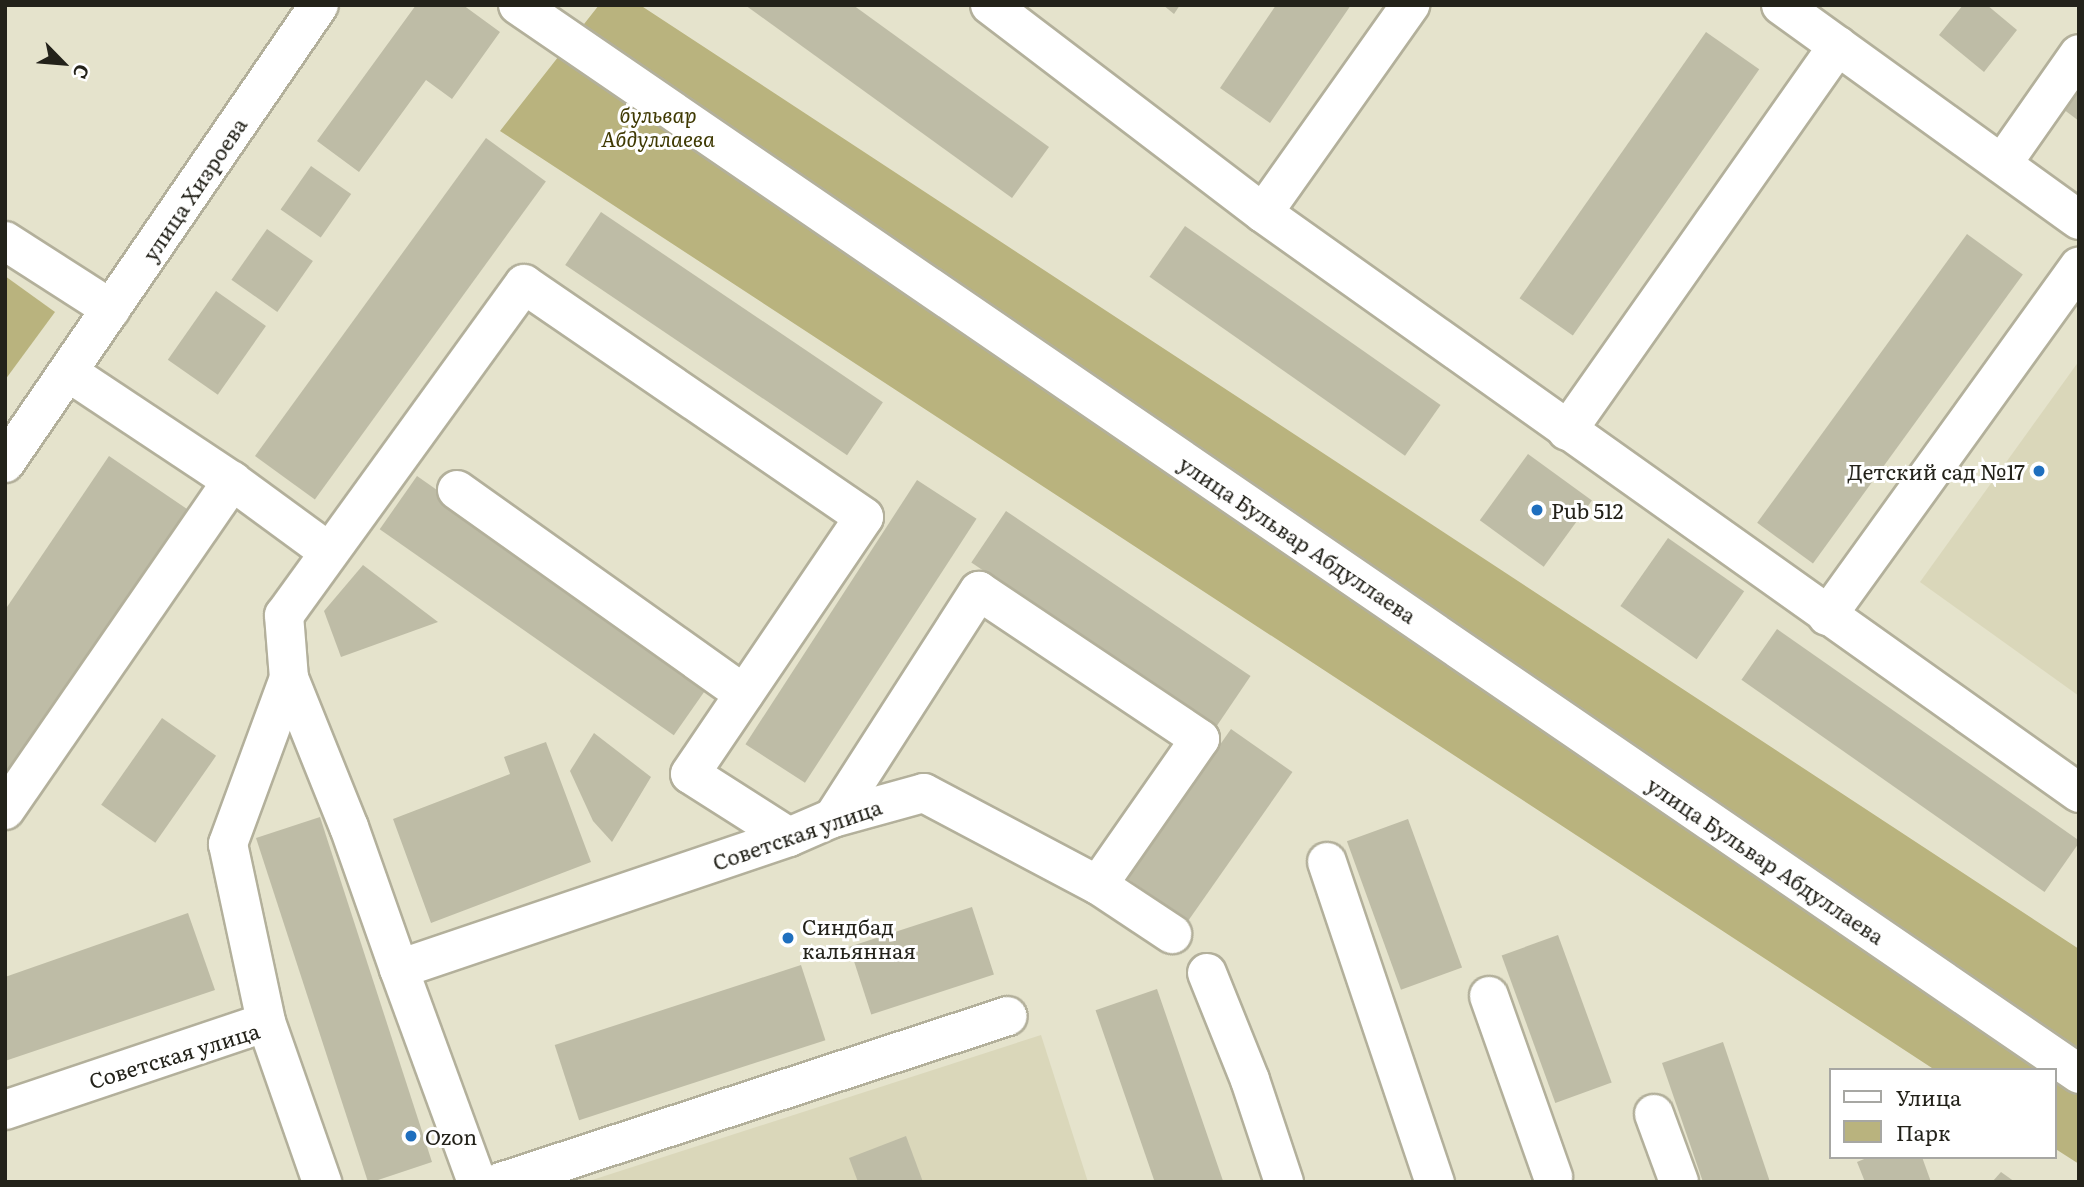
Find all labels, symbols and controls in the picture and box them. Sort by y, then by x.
north arrow [28,28,98,98]
text: С [66,60,98,84]
park label: бульвар Абдуллаева [601,101,715,151]
street label: улица Хизроева [137,113,251,265]
street label: улица Бульвар Абдуллаева [1175,450,1421,628]
place label: Детский сад №17 [1848,458,2025,484]
marker: Детский сад №17 [2031,463,2047,479]
place label: Pub 512 [1551,497,1623,523]
marker: Pub 512 [1529,502,1545,518]
street label: улица Бульвар Абдуллаева [1643,771,1889,949]
street label: Советская улица [709,793,885,875]
place label: Синдбад кальянная [802,913,916,963]
marker: Синдбад кальянная [780,930,796,946]
street label: Советская улица [86,1017,262,1093]
legend [1828,1068,2056,1159]
text: Улица [1896,1081,1961,1112]
text: Парк [1896,1116,1950,1147]
place label: Ozon [425,1123,477,1149]
marker: Ozon [403,1128,419,1144]

